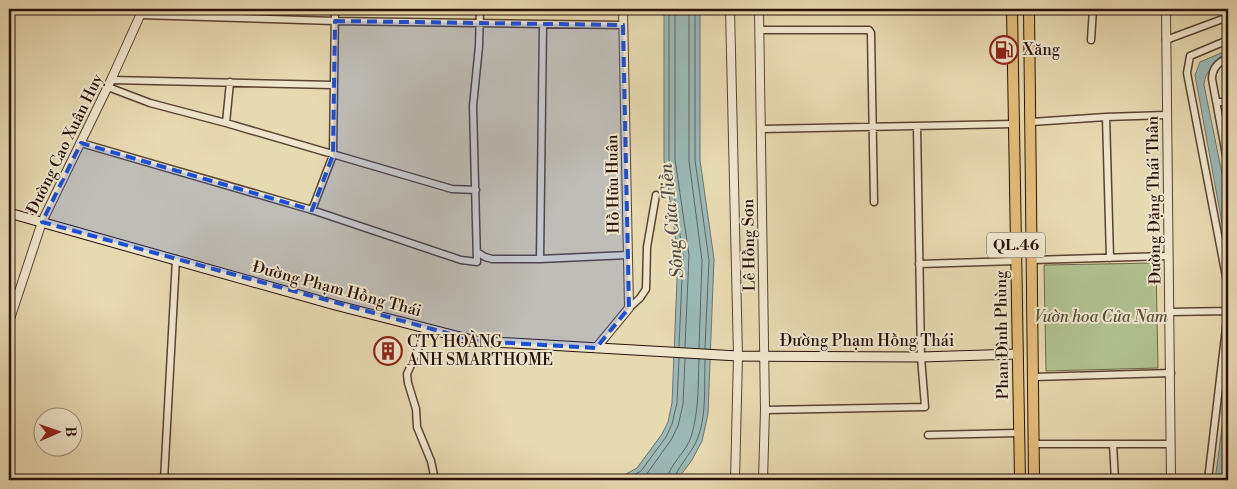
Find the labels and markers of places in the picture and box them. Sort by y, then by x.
fuel station icon: Xăng [989,35,1019,65]
place label: Xăng [1022,40,1061,60]
place label: CTY HOÀNG ANH SMARTHOME [406,330,553,370]
building icon: CTY HOÀNG ANH SMARTHOME [373,336,403,366]

